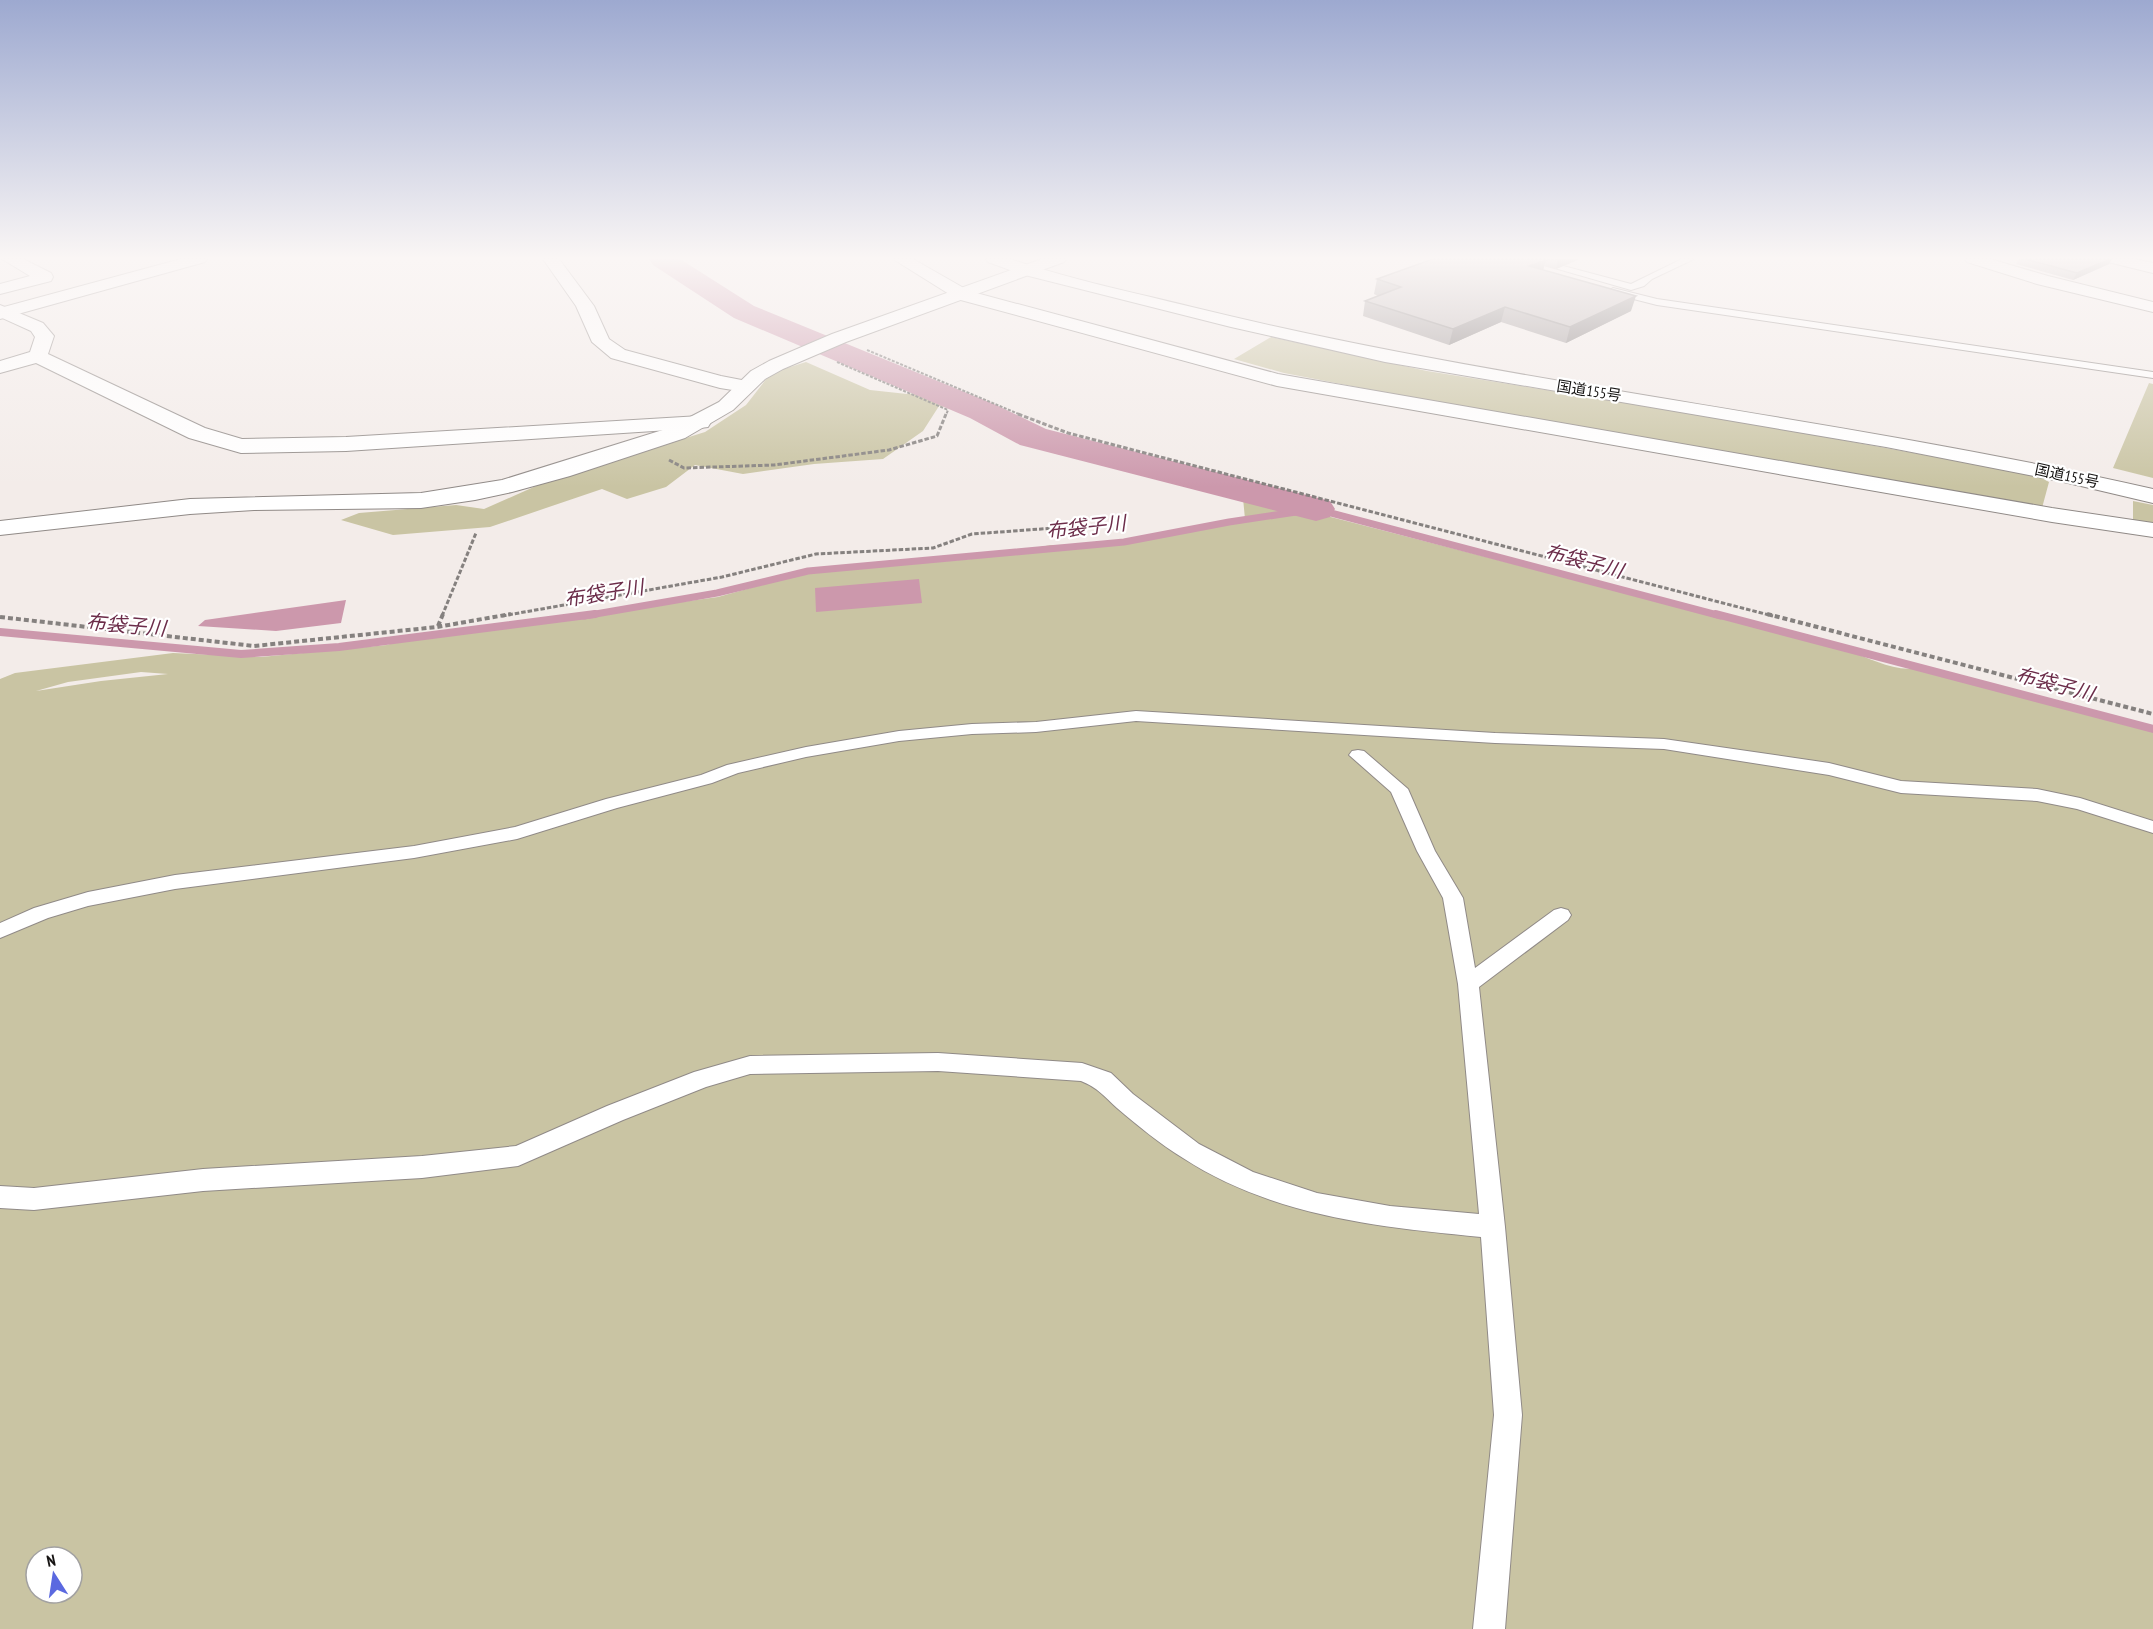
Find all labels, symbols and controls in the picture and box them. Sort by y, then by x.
street label: 国道155号 [1555,376,1623,405]
street label: 国道155号 [2033,459,2101,492]
water label: 布袋子川 [1045,510,1129,544]
water label: 布袋子川 [1542,538,1628,584]
water label: 布袋子川 [562,574,648,612]
water label: 布袋子川 [85,609,169,642]
water label: 布袋子川 [2013,661,2099,707]
north arrow [24,1545,84,1605]
text: N [45,1550,57,1571]

